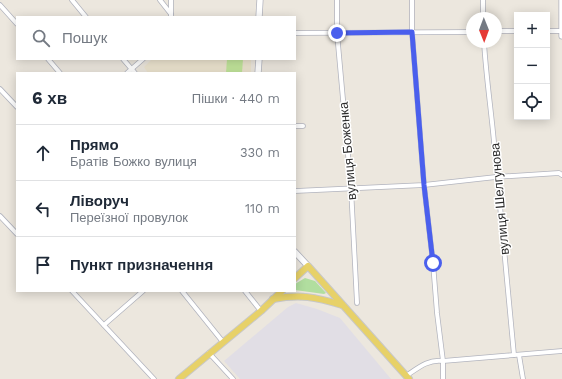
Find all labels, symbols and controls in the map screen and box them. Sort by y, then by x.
north arrow [466,12,502,48]
map controls [514,12,550,120]
button: + [514,12,550,48]
search box [16,16,296,60]
route end [328,24,346,42]
icon: search [30,27,52,49]
text: Пошук [62,29,107,47]
button: − [514,48,550,84]
button: locate [514,84,550,120]
text: 6 хв [32,88,67,108]
text: Пішки · 440 m [192,91,280,106]
street label: вулиця Боженка [336,100,359,201]
text: Прямо [70,136,119,154]
street label: вулиця Шелгунова [487,141,512,256]
icon: ahead [32,142,54,164]
text: 330 m [240,145,280,160]
text: Братів Божко вулиця [70,154,197,169]
text: Ліворуч [70,192,129,210]
icon: left [32,198,54,220]
text: 110 m [245,201,280,216]
text: Переїзної провулок [70,210,188,225]
icon: arrive [32,254,54,276]
route start [424,254,442,272]
text: Пункт призначення [70,256,213,274]

